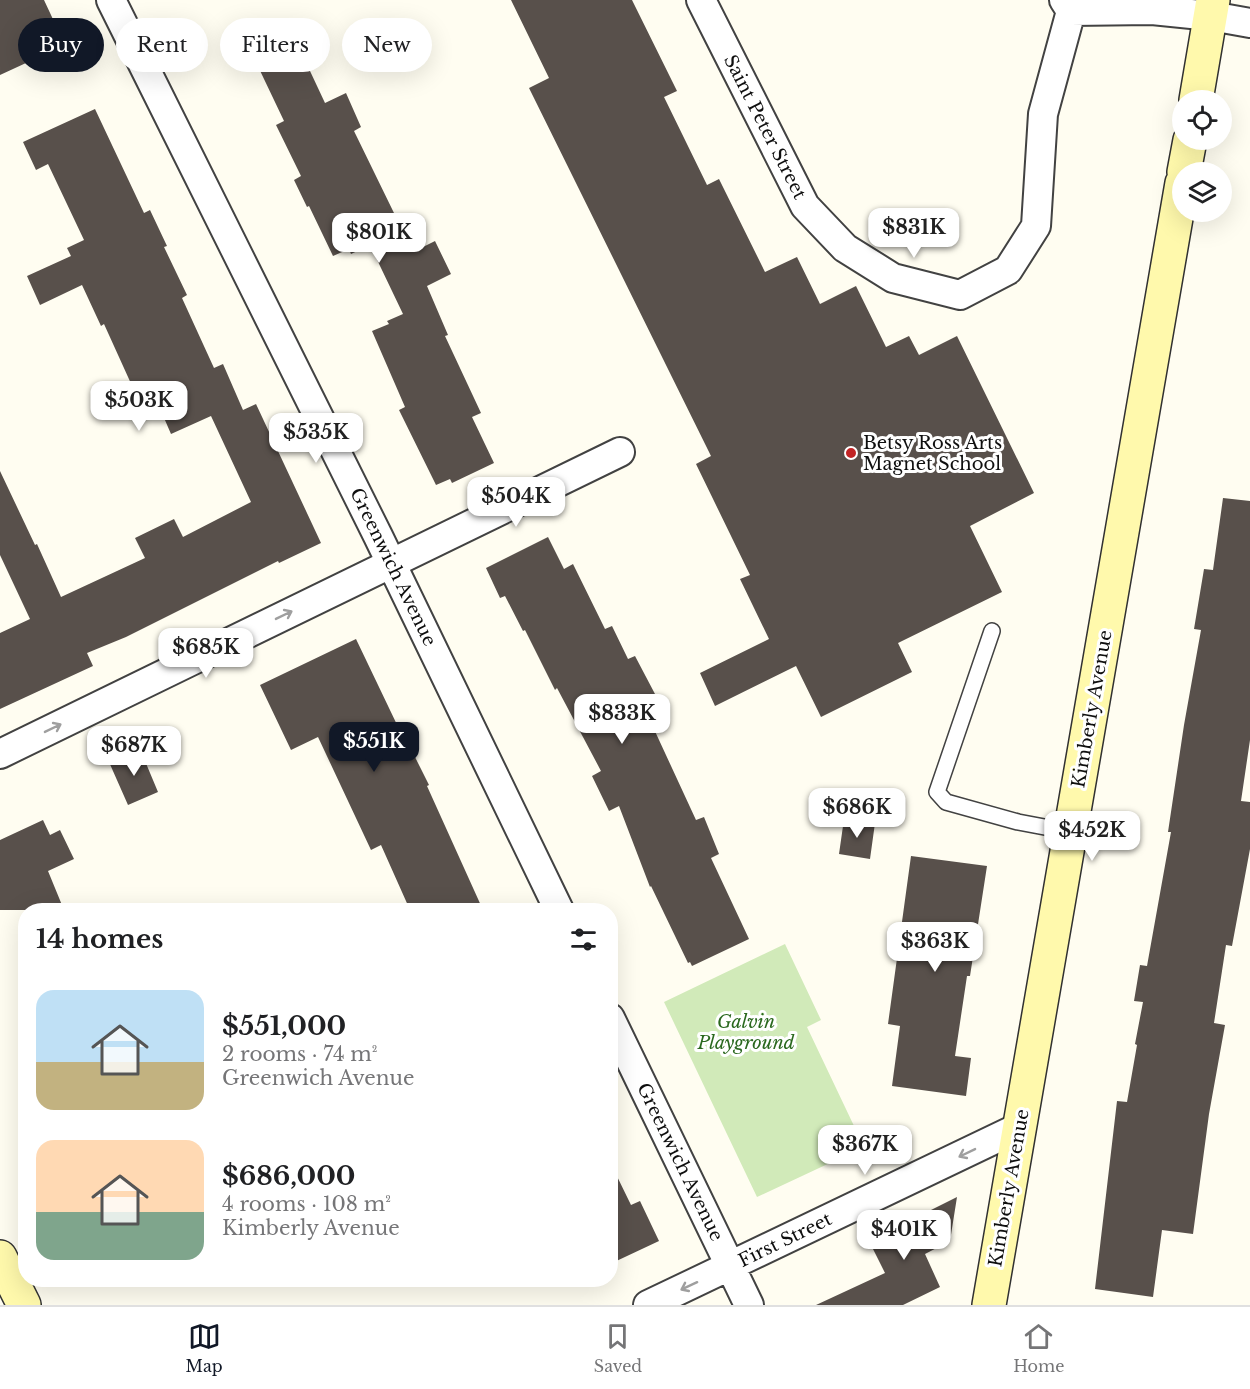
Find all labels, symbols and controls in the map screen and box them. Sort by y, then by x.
chip: Buy [18,18,104,72]
chip: Rent [116,18,208,72]
chip: Filters [220,18,330,72]
chip: New [342,18,432,72]
street label: Saint Peter Street [719,51,811,203]
map controls [1172,90,1232,222]
button: locate [1172,90,1232,150]
button: layers [1172,162,1232,222]
pin: $831K [872,208,956,259]
pin: $801K [337,213,421,264]
text: $831K [882,215,946,239]
text: $801K [346,220,412,244]
pin: $503K [97,381,181,432]
text: $503K [104,388,174,412]
pin: $535K [274,413,358,464]
text: $535K [283,420,349,444]
place label: Betsy Ross Arts Magnet School [863,432,1002,475]
marker: Betsy Ross Arts Magnet School [844,446,858,460]
pin: $504K [474,477,558,528]
street label: Greenwich Avenue [345,484,441,650]
text: $504K [481,484,551,508]
one-way arrow [275,608,293,620]
pin: $685K [164,628,248,679]
street label: Kimberly Avenue [1067,628,1117,790]
text: $685K [172,635,240,659]
pin: $833K [580,694,664,745]
text: $833K [588,701,656,725]
one-way arrow [43,722,61,734]
pin: $551K [332,722,416,773]
pin: $687K [92,726,176,777]
text: $551K [343,729,405,753]
text: $687K [101,733,167,757]
pin: $686K [815,788,899,839]
text: $686K [823,795,891,819]
pin: $452K [1050,811,1134,862]
text: $452K [1058,818,1126,842]
pin: $363K [893,922,977,973]
text: 14 homes [36,923,163,955]
icon: filters [567,923,600,956]
text: $363K [901,929,969,953]
text: $551,000 [222,1010,346,1042]
park label: Galvin Playground [696,1011,795,1054]
icon: home [84,1014,156,1086]
text: 2 rooms · 74 m² [222,1042,378,1066]
text: Greenwich Avenue [222,1066,414,1090]
street label: Greenwich Avenue [632,1079,728,1245]
street label: Kimberly Avenue [984,1107,1034,1269]
pin: $367K [823,1125,907,1176]
text: $367K [832,1132,898,1156]
one-way arrow [958,1147,976,1159]
text: $686,000 [222,1160,355,1192]
icon: home [84,1164,156,1236]
text: 4 rooms · 108 m² [222,1192,391,1216]
street label: First Street [735,1208,835,1272]
pin: $401K [862,1210,946,1261]
text: Kimberly Avenue [222,1216,400,1240]
text: $401K [871,1217,937,1241]
one-way arrow [681,1280,699,1292]
tab: Map [186,1320,223,1376]
tab: Saved [594,1320,642,1376]
tab: Home [1013,1320,1064,1376]

